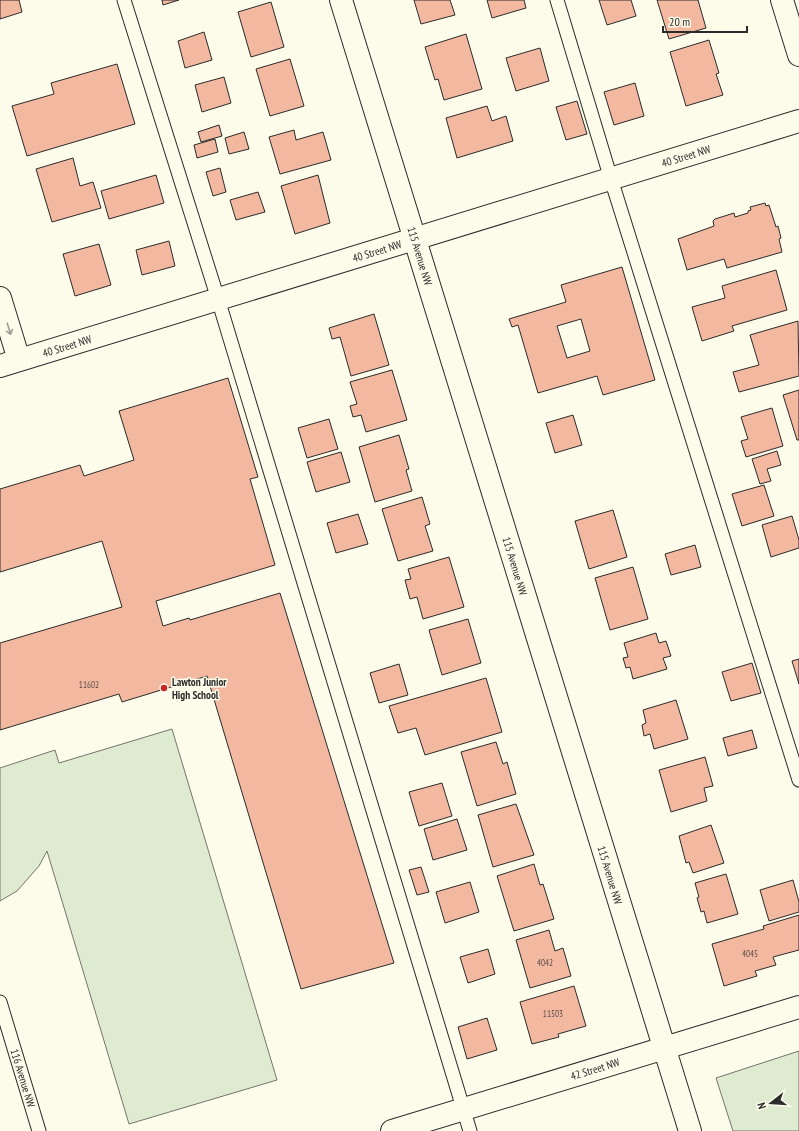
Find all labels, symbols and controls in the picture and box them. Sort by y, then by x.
scale bar [663,8,747,34]
text: 20 m [669,14,690,29]
street label: 40 Street NW [660,142,713,170]
street label: 115 Avenue NW [404,225,436,287]
street label: 40 Street NW [351,237,404,265]
one-way arrow [6,323,14,335]
street label: 40 Street NW [41,332,94,360]
street label: 115 Avenue NW [499,535,531,597]
place label: Lawton Junior High School [172,675,227,702]
house number: 11602 [79,679,99,690]
marker: Lawton Junior High School [159,683,169,693]
street label: 115 Avenue NW [594,844,626,906]
house number: 4045 [742,948,758,959]
house number: 4042 [537,957,553,968]
house number: 11503 [543,1008,563,1019]
street label: 116 Avenue NW [7,1047,39,1109]
street label: 42 Street NW [569,1055,622,1083]
north arrow [751,1083,791,1123]
text: N [754,1101,769,1111]

